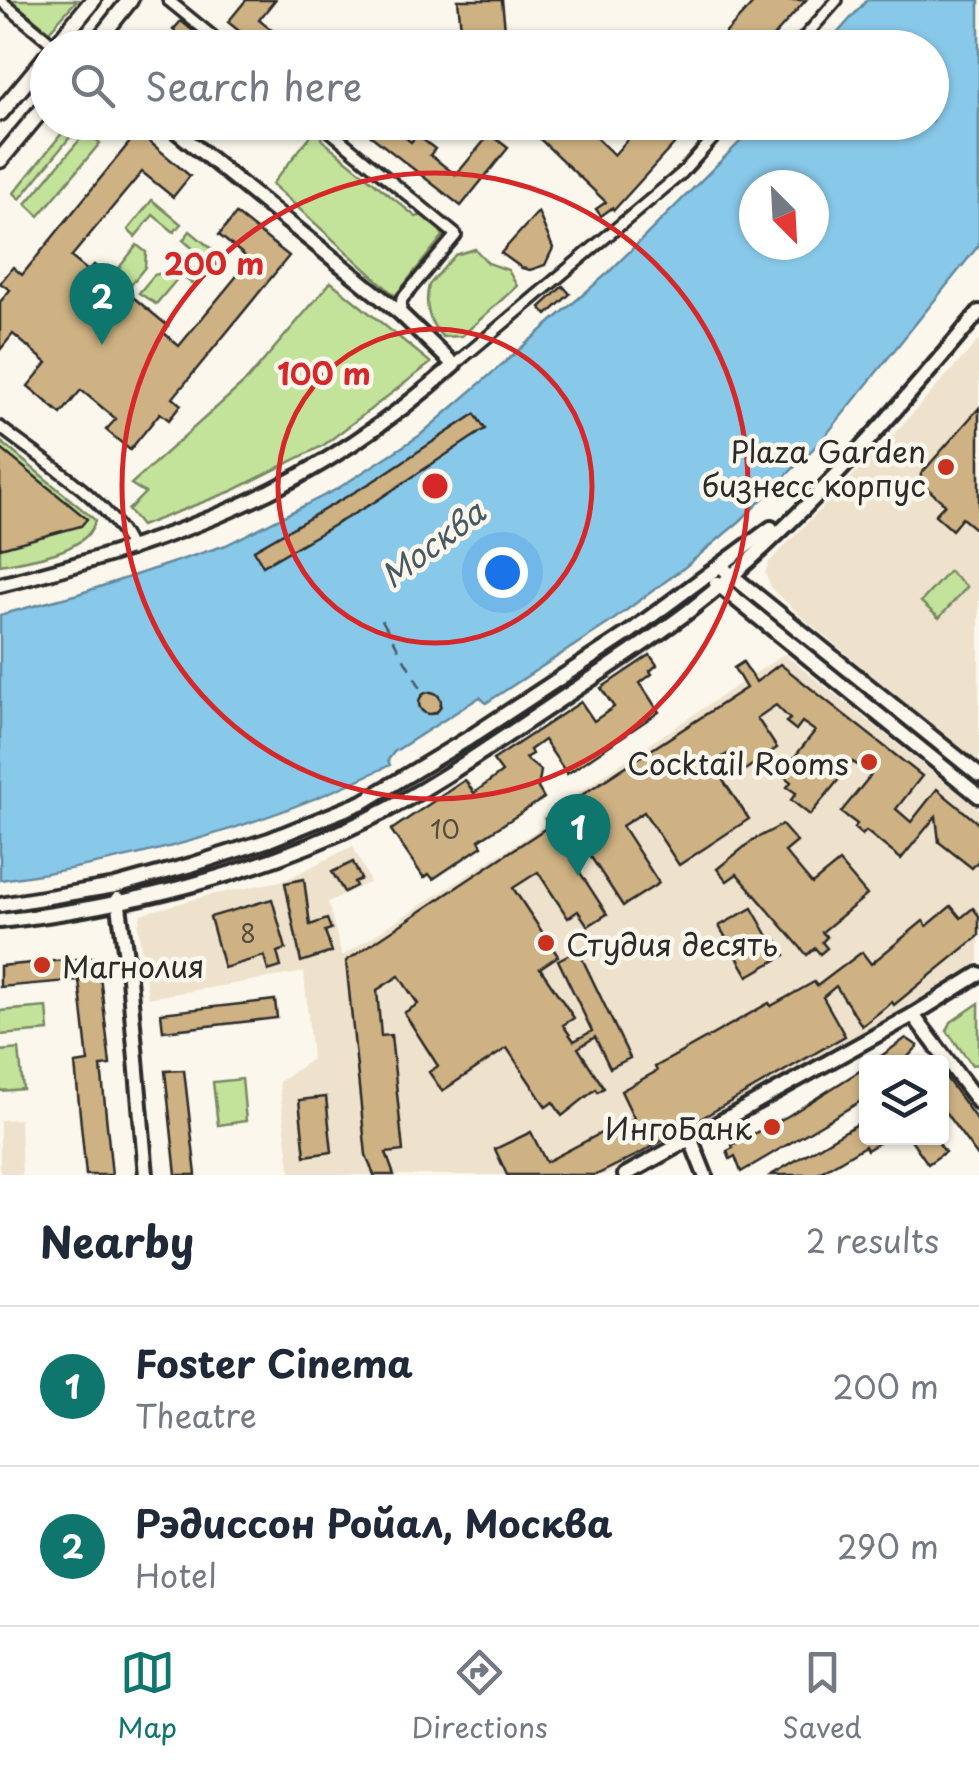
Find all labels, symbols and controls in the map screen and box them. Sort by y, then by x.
search box [30,30,949,140]
text: Search here [145,57,362,114]
icon: search [65,58,120,113]
north arrow [739,170,829,260]
text: 200 m [164,240,264,285]
pin: 2 [70,262,134,345]
text: 100 m [277,350,371,395]
place label: Plaza Garden бизнесс корпус [702,428,926,507]
marker: Plaza Garden бизнесс корпус [935,456,957,478]
centre of rings [417,468,453,504]
water label: Москва [370,487,495,598]
your location [477,547,528,598]
place label: Cocktail Rooms [627,740,849,785]
marker: Cocktail Rooms [858,751,880,773]
pin: 1 [546,794,610,876]
house number: 10 [430,810,460,848]
house number: 8 [240,914,256,952]
place label: Студия десять [566,921,778,966]
marker: Студия десять [535,932,557,954]
place label: Магнолия [62,943,204,988]
marker: Магнолия [31,954,53,976]
map controls [859,1055,949,1145]
button: layers [859,1055,949,1145]
place label: ИнгоБанк [605,1105,752,1150]
marker: ИнгоБанк [761,1116,783,1138]
text: Nearby [40,1209,194,1272]
text: 2 results [806,1216,939,1264]
text: Foster Cinema [135,1334,413,1391]
text: 1 [65,1362,80,1410]
text: 200 m [832,1362,939,1410]
text: Theatre [135,1391,257,1439]
text: Рэдиссон Ройал, Москва [135,1494,613,1551]
text: 2 [61,1522,84,1570]
text: 290 m [837,1522,939,1570]
text: Hotel [135,1551,217,1599]
tab: Map [117,1645,177,1748]
tab: Directions [412,1645,548,1748]
tab: Saved [782,1645,862,1748]

